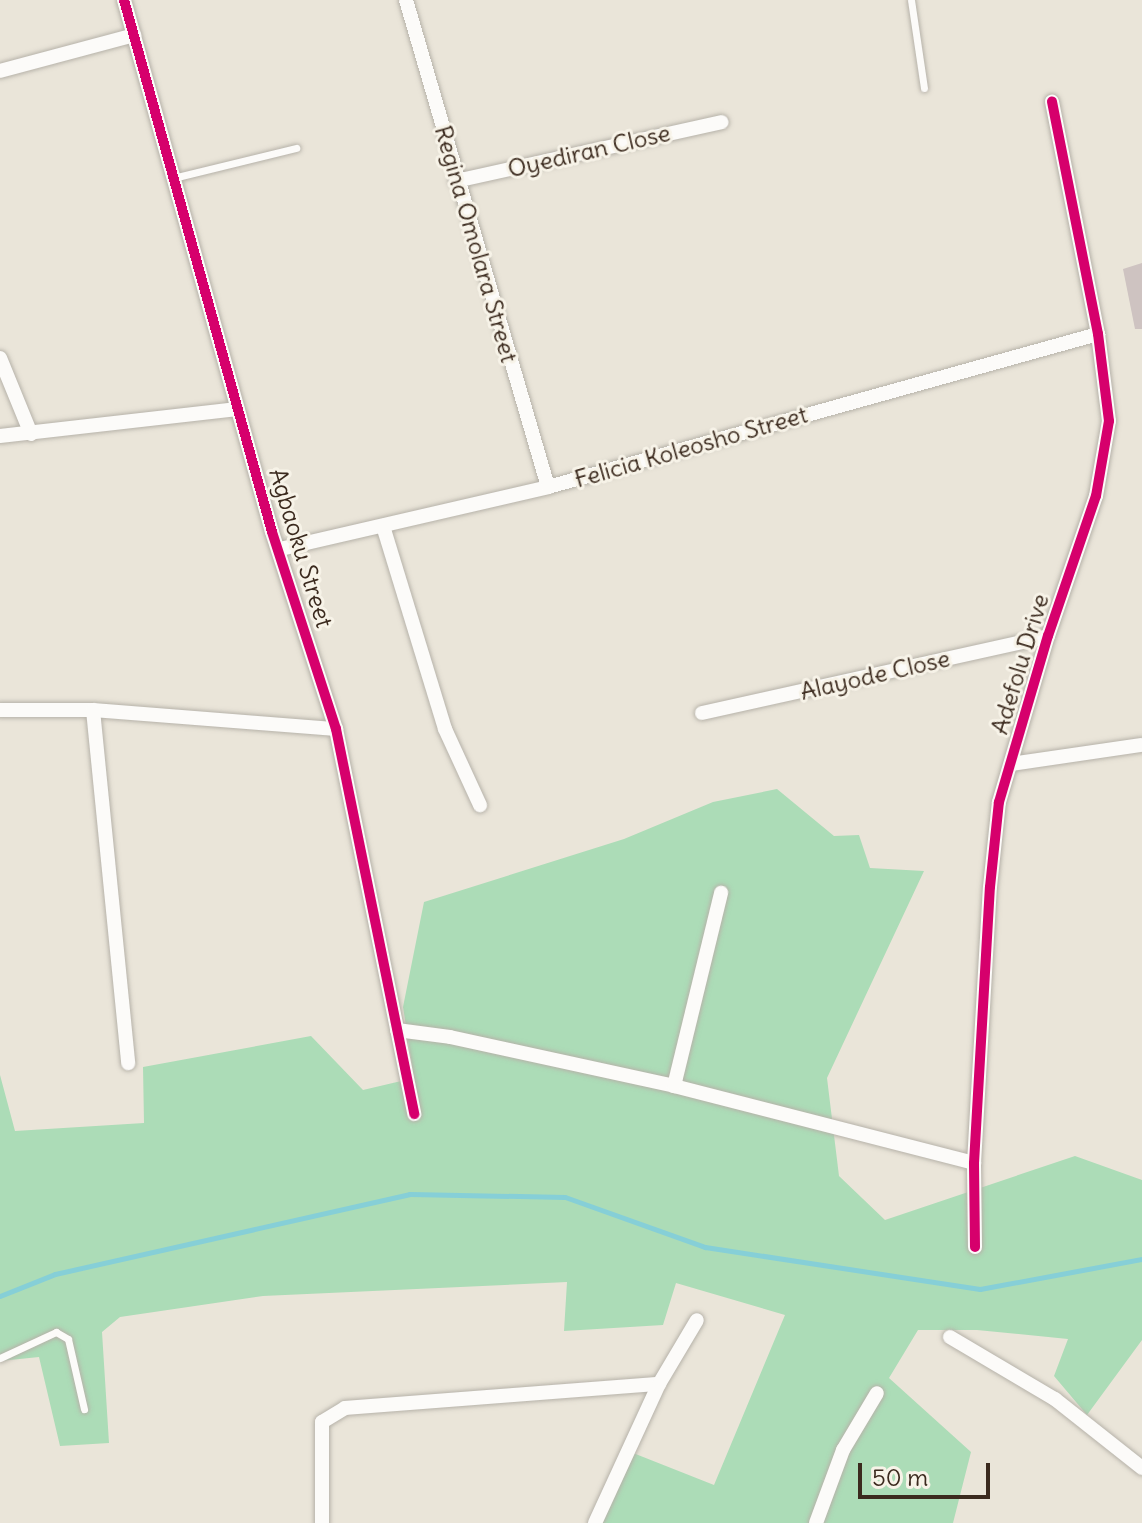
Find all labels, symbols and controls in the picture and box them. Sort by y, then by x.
street label: Oyediran Close [505,118,673,184]
street label: Regina Omolara Street [428,122,524,366]
street label: Felicia Koleosho Street [571,400,811,494]
street label: Agbaoku Street [263,465,339,631]
street label: Adefolu Drive [985,590,1055,738]
street label: Alayode Close [797,644,953,706]
scale bar [862,1447,994,1497]
text: 50 m [872,1462,928,1492]

